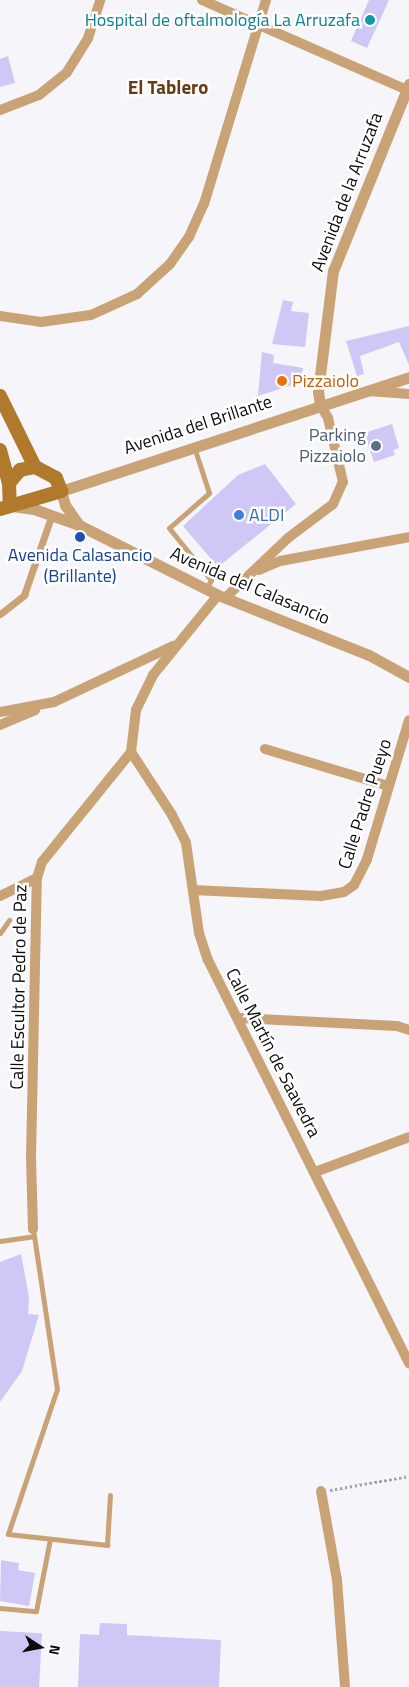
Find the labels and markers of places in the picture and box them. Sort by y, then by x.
place label: Hospital de oftalmología La Arruzafa [85,9,360,31]
marker: Hospital de oftalmología La Arruzafa [364,14,376,26]
place label: Pizzaiolo [292,370,359,392]
marker: Pizzaiolo [276,375,288,387]
place label: Parking Pizzaiolo [299,425,366,468]
marker: Parking Pizzaiolo [370,440,382,452]
place label: ALDI [249,504,284,526]
marker: ALDI [233,509,245,521]
marker: Avenida Calasancio (Brillante) [74,531,86,543]
place label: Avenida Calasancio (Brillante) [8,545,152,588]

